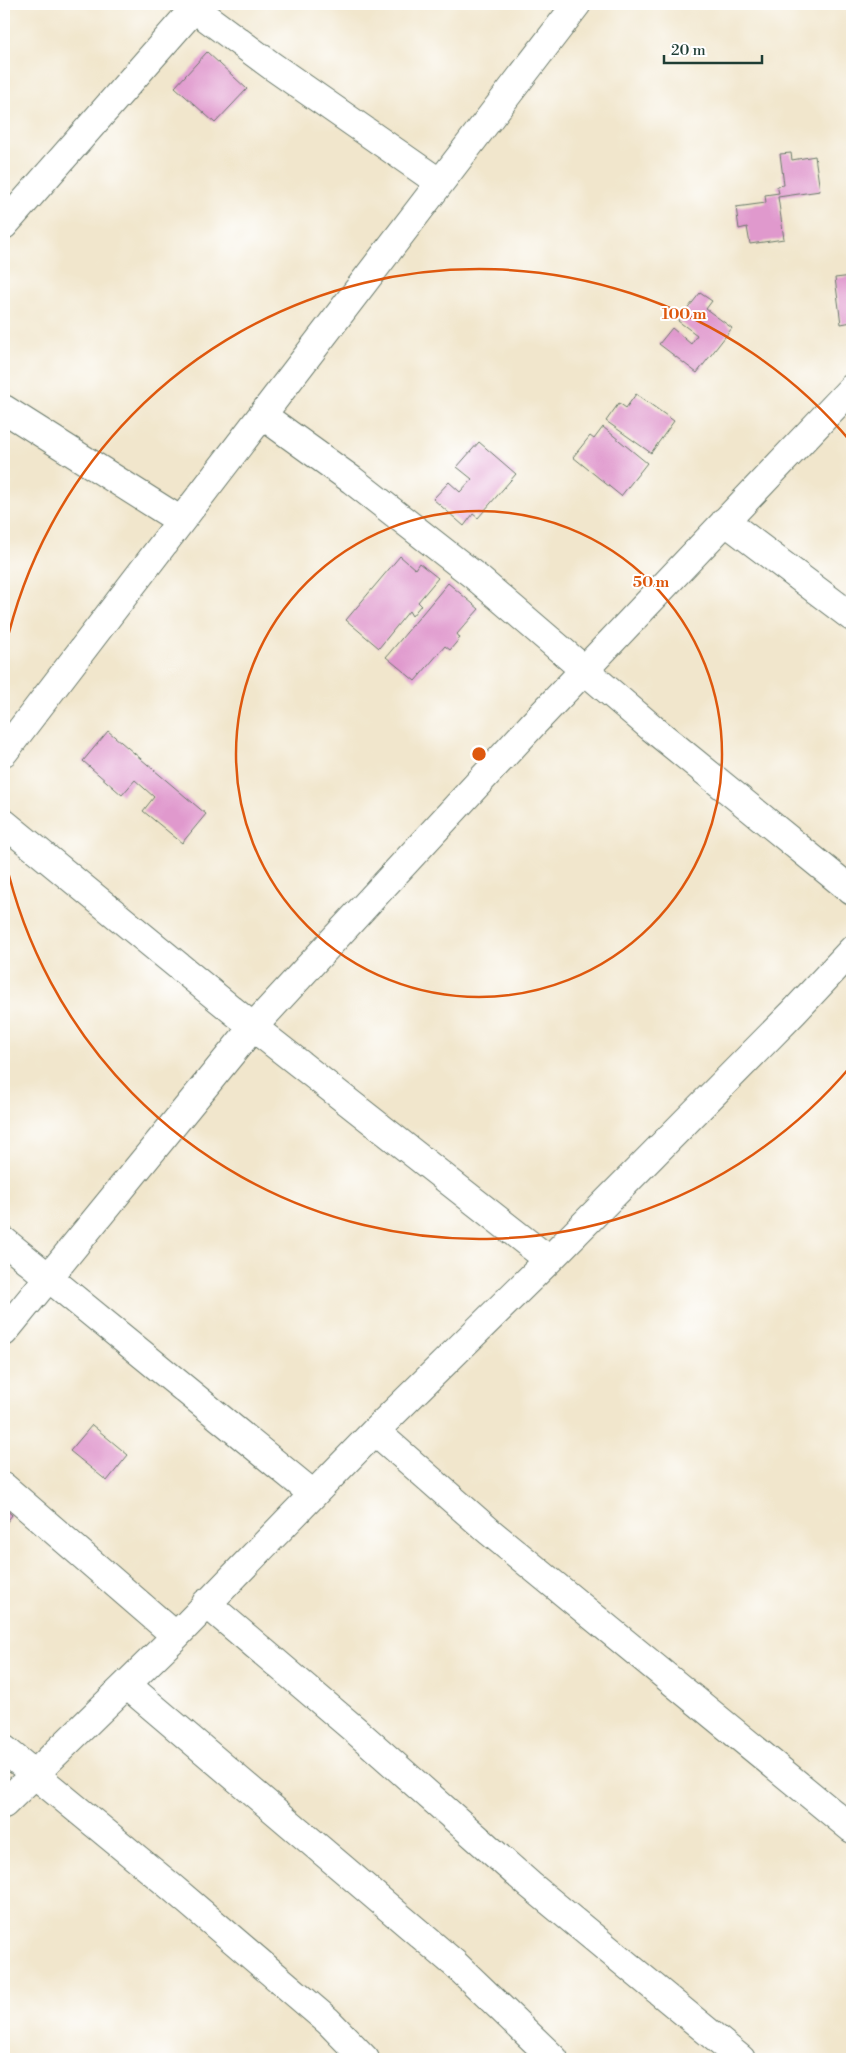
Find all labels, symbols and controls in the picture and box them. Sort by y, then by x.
scale bar [664,32,761,64]
text: 20 m [671,41,706,60]
text: 100 m [662,305,707,324]
text: 50 m [633,573,669,592]
centre of rings [470,745,488,763]

